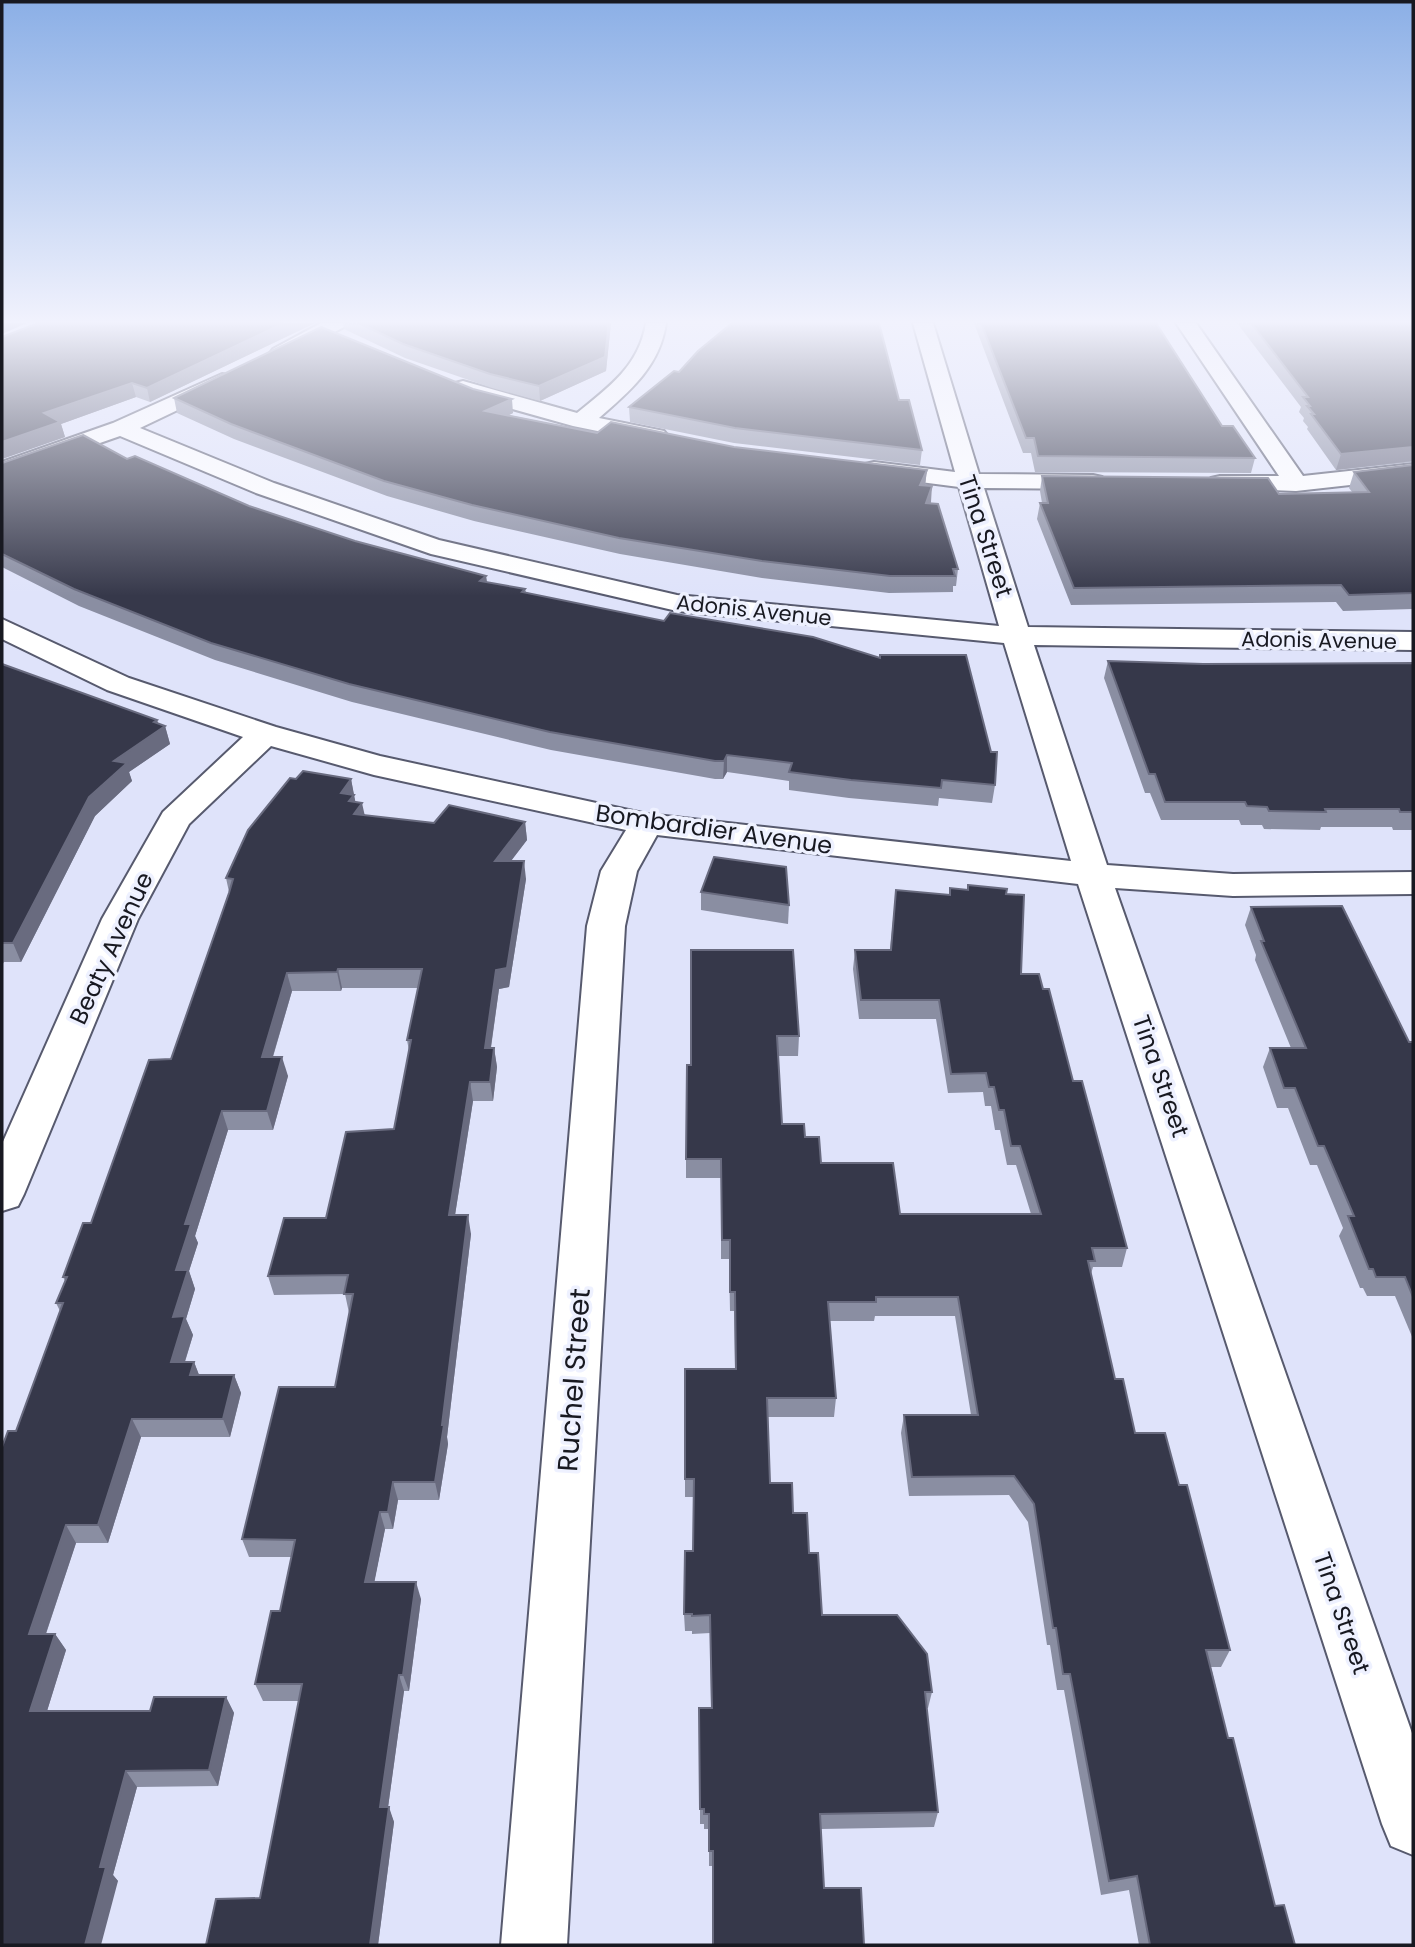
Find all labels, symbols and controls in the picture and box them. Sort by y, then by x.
street label: Tina Street [951,470,1021,602]
street label: Adonis Avenue [675,587,833,633]
street label: Adonis Avenue [1241,624,1397,656]
street label: Bombardier Avenue [594,796,834,862]
street label: Beaty Avenue [61,866,161,1030]
street label: Tina Street [1125,1011,1197,1141]
street label: Ruchel Street [548,1287,600,1473]
street label: Tina Street [1306,1548,1378,1678]

